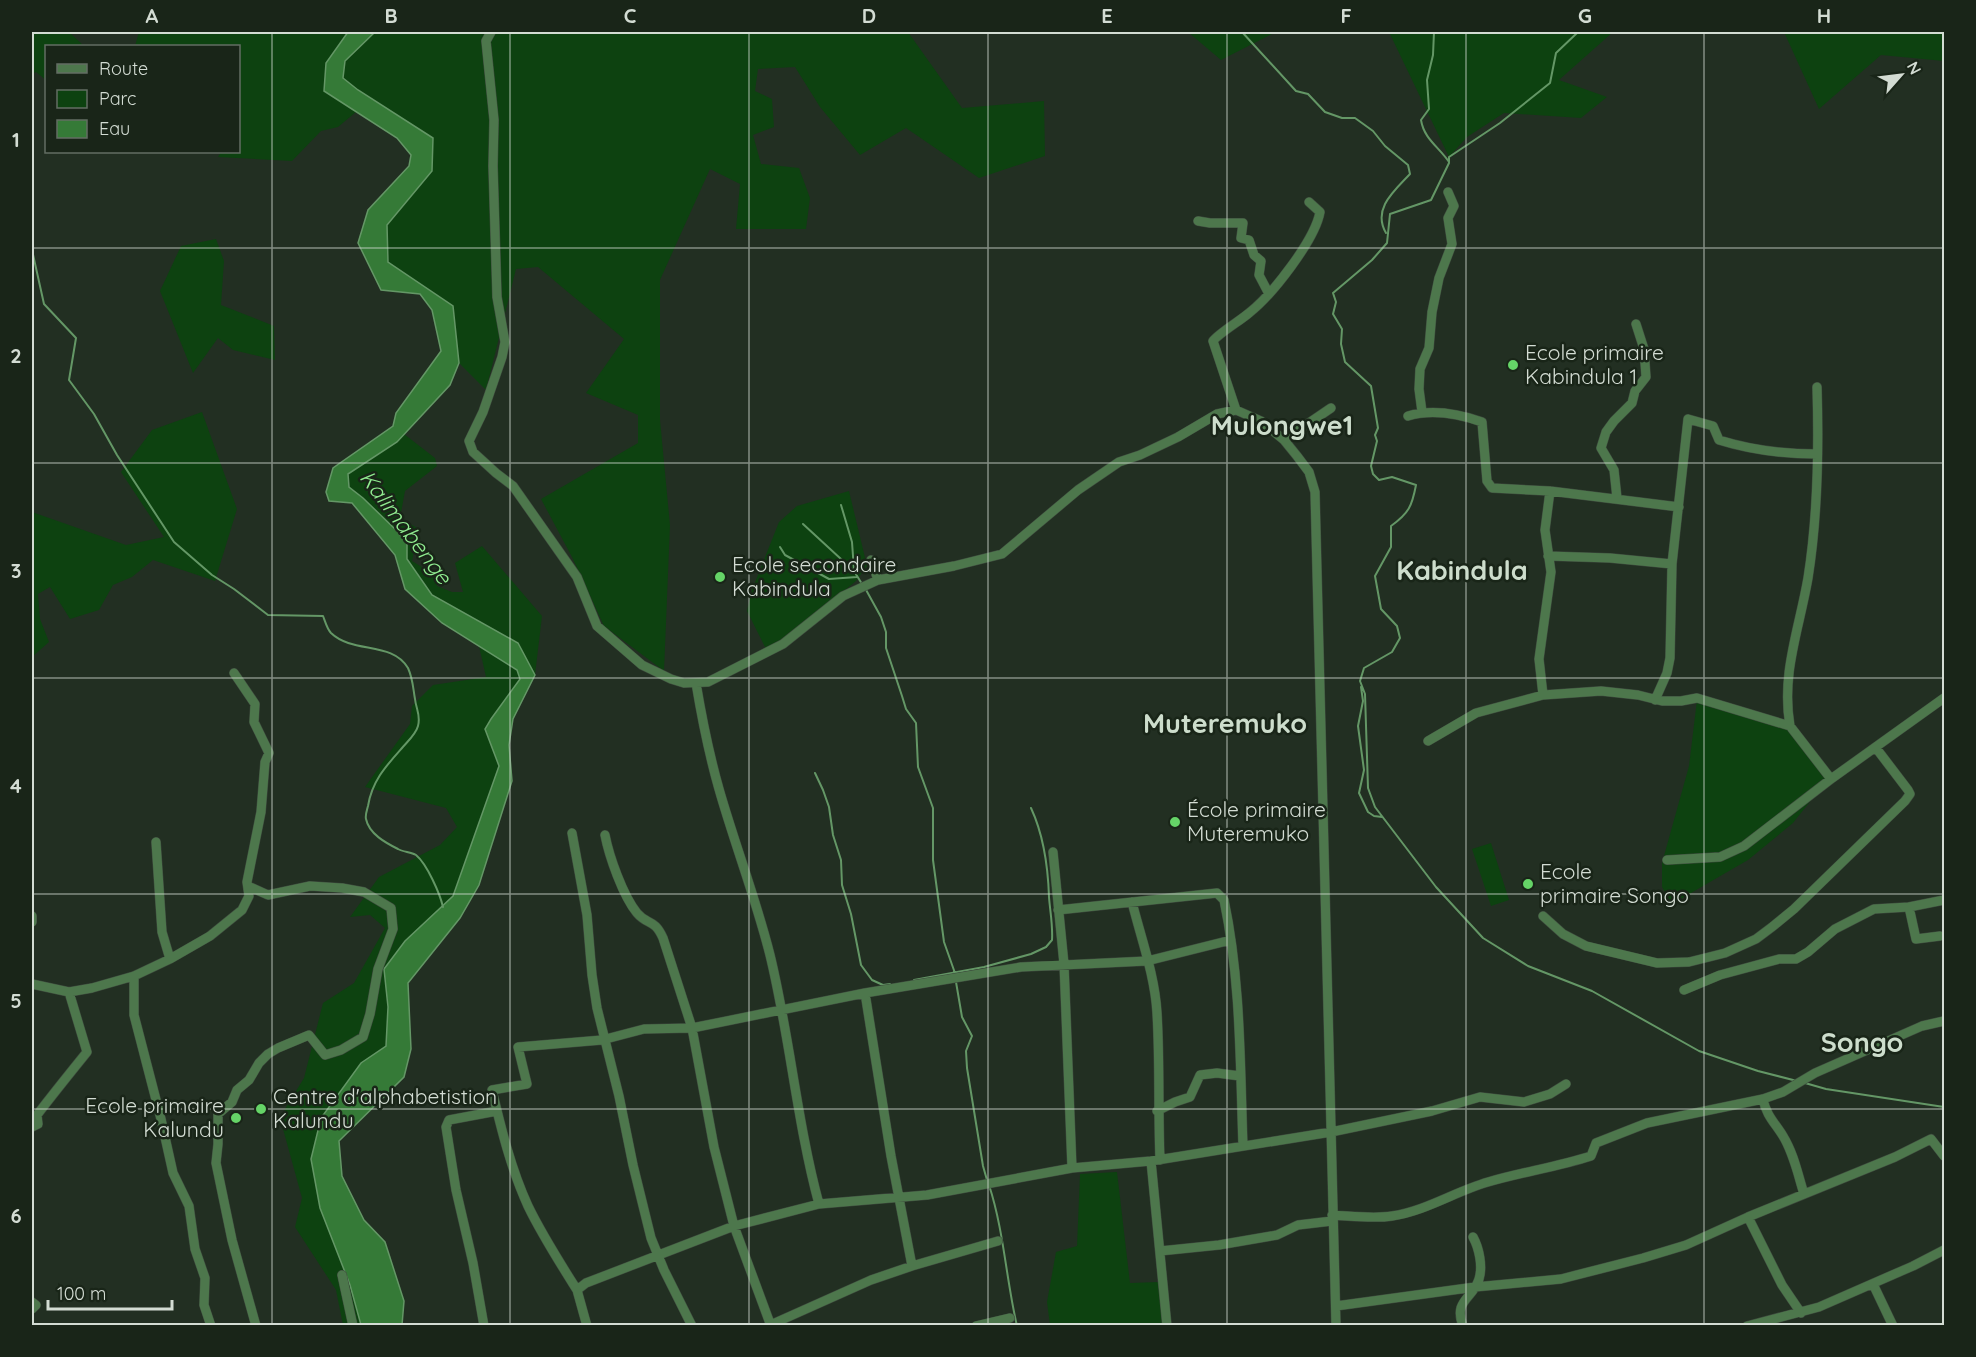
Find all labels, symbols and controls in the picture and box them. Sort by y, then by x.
text: A [146,3,159,28]
text: B [384,3,398,28]
text: C [624,3,637,28]
text: D [862,3,876,28]
text: E [1101,3,1113,28]
text: F [1340,3,1352,28]
text: G [1578,3,1592,28]
text: H [1817,3,1831,28]
legend [45,45,240,153]
north arrow [1871,45,1931,105]
text: Route [99,57,148,80]
text: N [1903,58,1926,78]
text: Parc [99,87,136,110]
text: Eau [99,117,130,140]
text: 1 [12,127,20,152]
place label: Ecole primaire Kabindula 1 [1525,339,1664,389]
text: 2 [10,343,22,368]
marker: Ecole primaire Kabindula 1 [1506,358,1520,372]
district label: Mulongwe1 [1211,408,1353,442]
water label: Kalimabenge [354,464,459,591]
place label: Ecole secondaire Kabindula [732,551,896,601]
district label: Kabindula [1396,553,1528,587]
text: 3 [11,558,21,583]
marker: Ecole secondaire Kabindula [713,570,727,584]
district label: Muteremuko [1143,706,1307,740]
text: 4 [10,773,22,798]
place label: École primaire Muteremuko [1187,796,1326,846]
marker: École primaire Muteremuko [1168,815,1182,829]
place label: Ecole primaire Songo [1540,858,1689,908]
marker: Ecole primaire Songo [1521,877,1535,891]
text: 5 [10,988,22,1013]
district label: Songo [1821,1025,1903,1059]
place label: Centre d'alphabetistion Kalundu [273,1083,497,1133]
place label: Ecole primaire Kalundu [85,1092,224,1142]
marker: Centre d'alphabetistion Kalundu [254,1102,268,1116]
marker: Ecole primaire Kalundu [229,1111,243,1125]
text: 6 [10,1203,22,1228]
scale bar [48,1273,172,1311]
text: 100 m [57,1282,106,1305]

